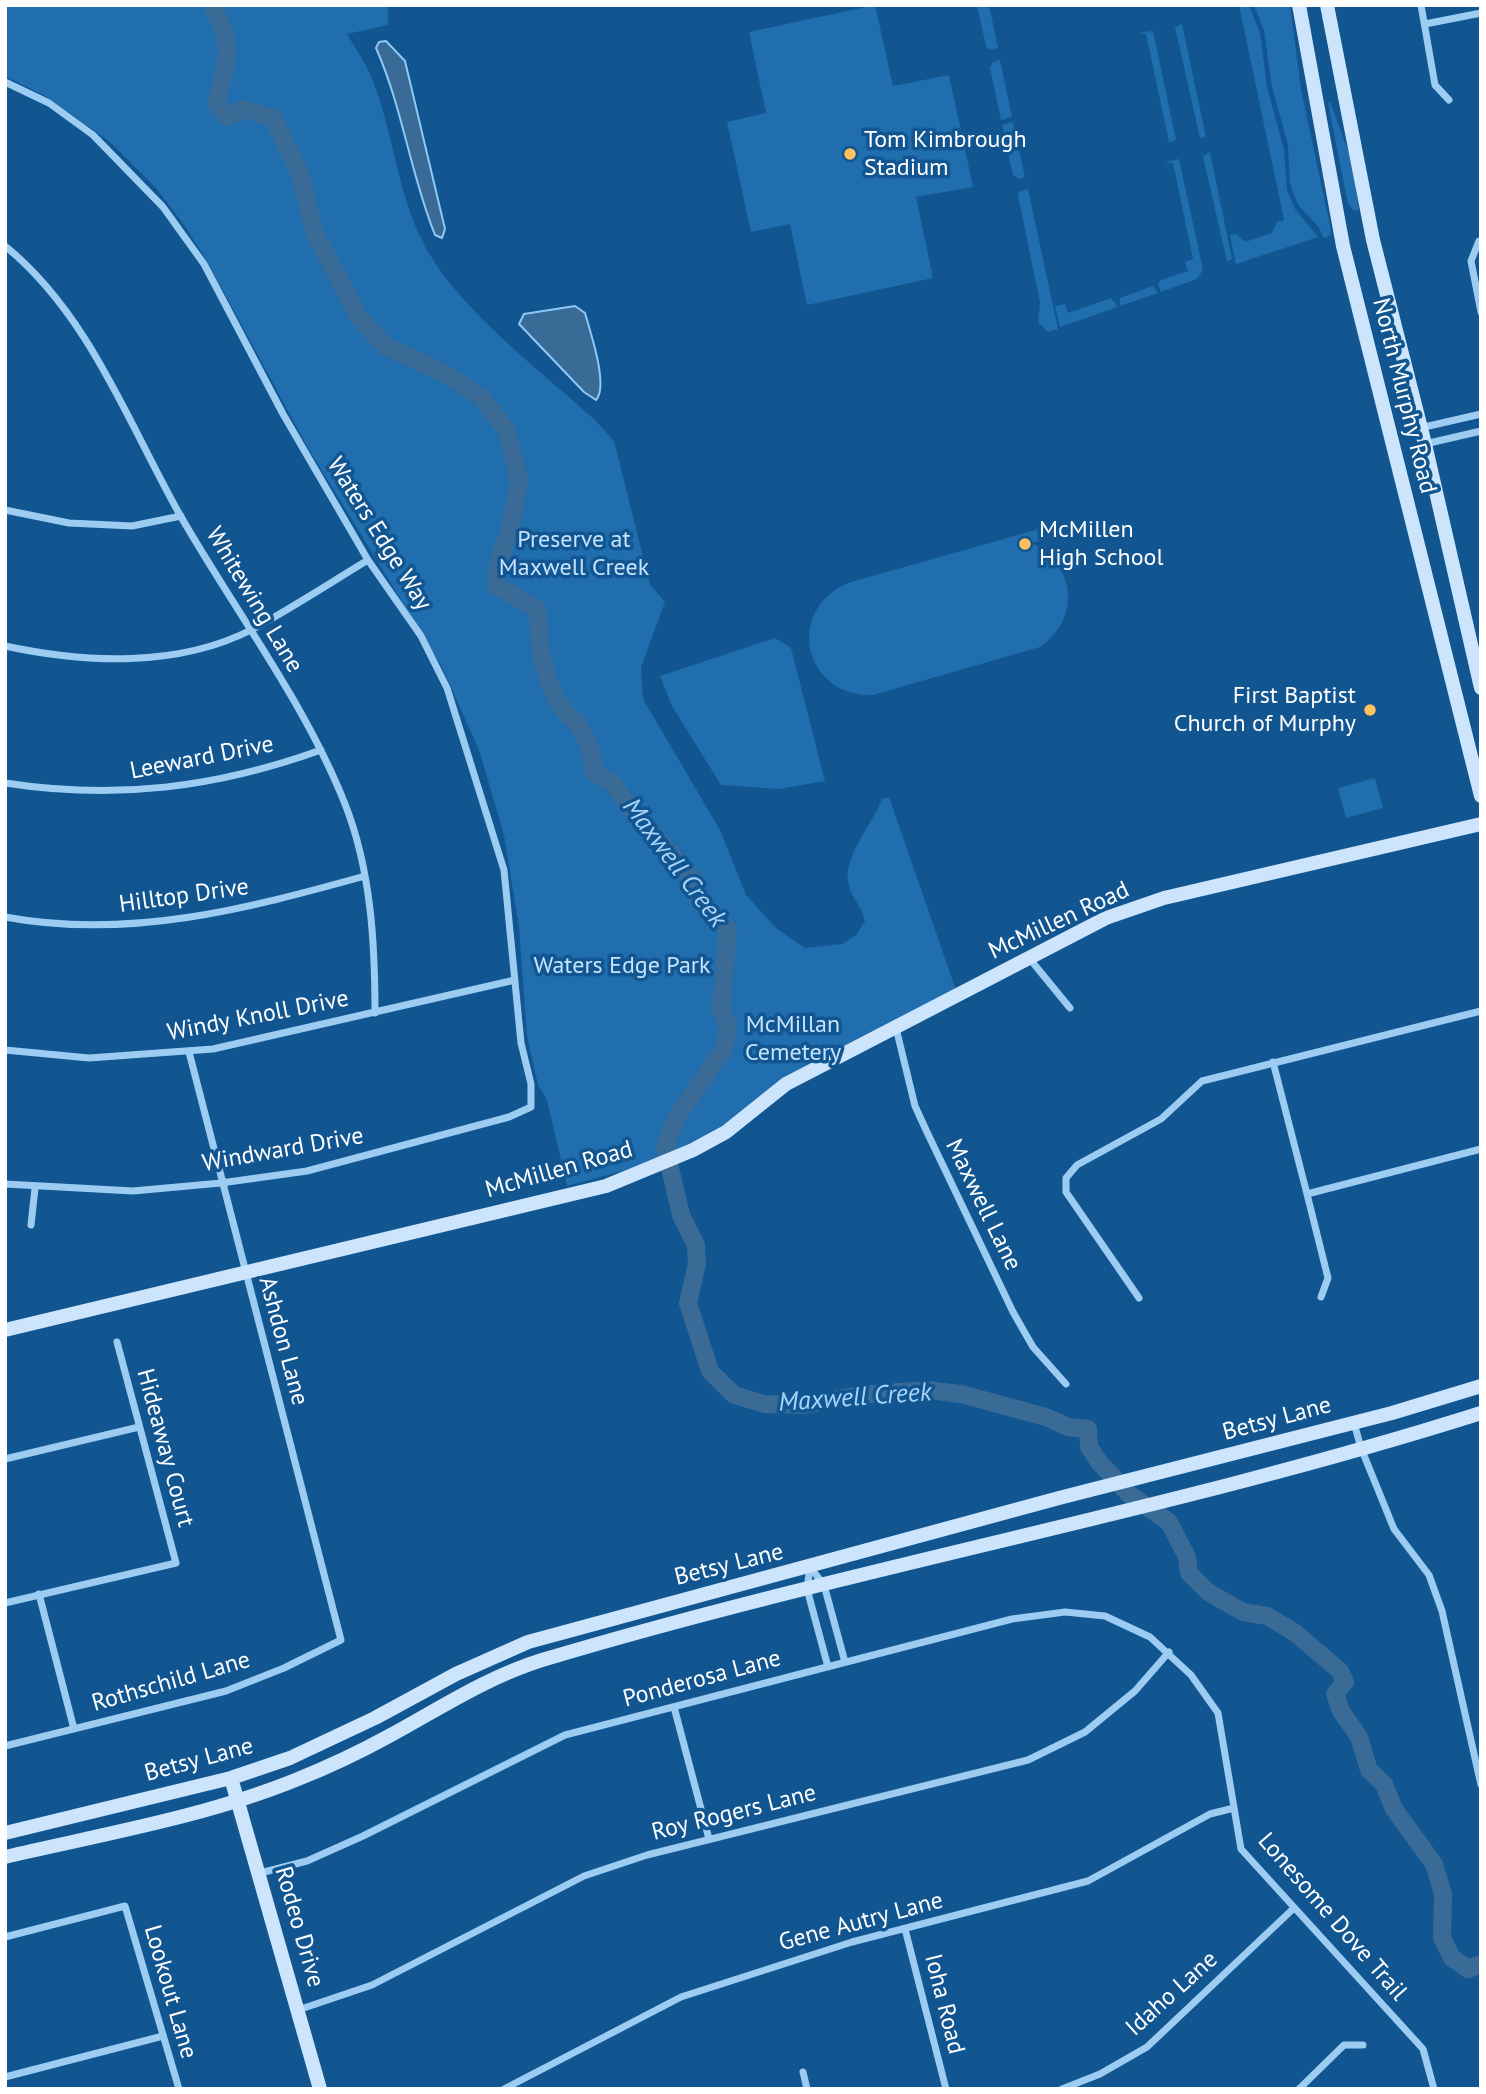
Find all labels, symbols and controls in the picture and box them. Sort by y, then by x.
place label: Tom Kimbrough Stadium [864,126,1027,182]
marker: Tom Kimbrough Stadium [842,146,858,162]
street label: North Murphy Road [1366,295,1442,497]
street label: Waters Edge Way [320,452,438,616]
place label: McMillen High School [1039,516,1163,572]
street label: Whitewing Lane [199,522,309,678]
park label: Preserve at Maxwell Creek [499,526,649,582]
marker: McMillen High School [1017,536,1033,552]
place label: First Baptist Church of Murphy [1174,682,1356,738]
marker: First Baptist Church of Murphy [1362,702,1378,718]
street label: Leeward Drive [128,730,276,786]
water label: Maxwell Creek [615,792,733,934]
street label: Hilltop Drive [117,873,251,919]
street label: McMillen Road [984,876,1134,966]
park label: Waters Edge Park [534,952,710,980]
street label: Windy Knoll Drive [165,984,351,1048]
park label: McMillan Cemetery [745,1011,841,1067]
street label: Windward Drive [200,1122,366,1178]
street label: McMillen Road [482,1135,636,1205]
street label: Maxwell Lane [939,1135,1027,1275]
street label: Ashdon Lane [252,1274,314,1408]
street label: Hideaway Court [130,1366,200,1530]
water label: Maxwell Creek [777,1377,933,1419]
street label: Betsy Lane [1220,1391,1334,1447]
street label: Betsy Lane [672,1538,786,1592]
street label: Ponderosa Lane [620,1644,784,1714]
street label: Rothschild Lane [89,1646,253,1718]
street label: Betsy Lane [142,1732,256,1788]
street label: Roy Rogers Lane [649,1779,819,1847]
street label: Lonesome Dove Trail [1251,1827,1413,2007]
street label: Rodeo Drive [268,1863,330,1991]
street label: Gene Autry Lane [776,1886,946,1958]
street label: Lookout Lane [137,1922,203,2062]
street label: Idaho Lane [1120,1945,1224,2043]
street label: Ioha Road [918,1951,970,2057]

